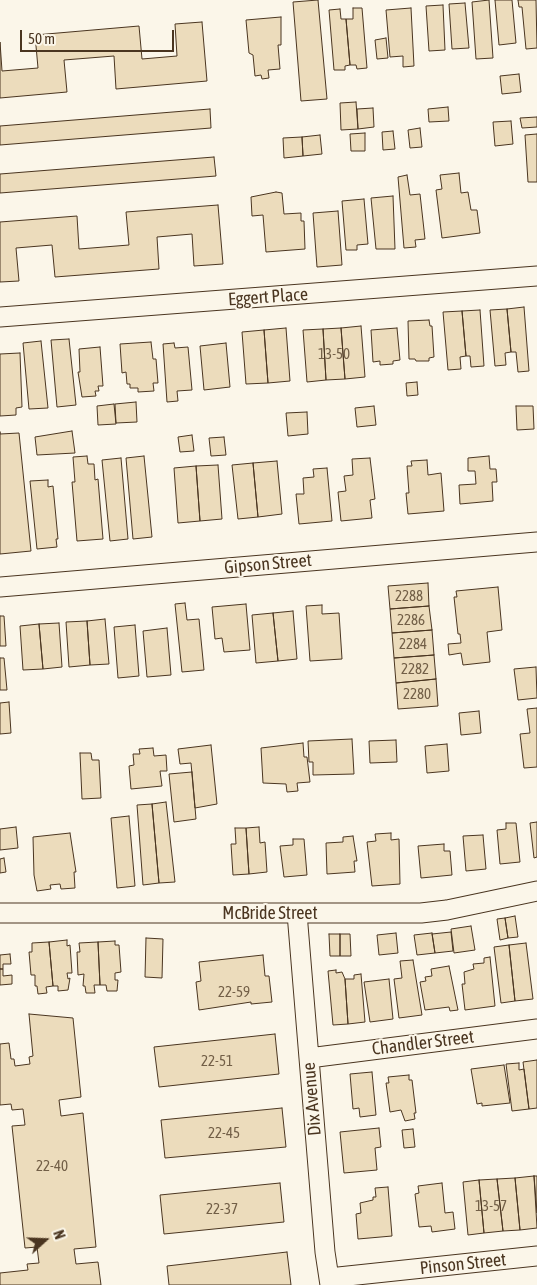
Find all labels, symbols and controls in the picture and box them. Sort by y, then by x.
scale bar [22,20,176,52]
text: 50 m [28,30,55,47]
street label: Eggert Place [227,283,309,311]
house number: 13-50 [318,345,350,363]
street label: Gipson Street [223,549,313,579]
house number: 2288 [395,587,423,605]
house number: 2286 [397,611,425,629]
house number: 2284 [399,635,427,653]
house number: 2282 [401,660,429,678]
house number: 2280 [403,685,431,703]
street label: McBride Street [222,902,318,924]
house number: 22-59 [218,983,250,1001]
street label: Chandler Street [371,1026,475,1060]
house number: 22-51 [201,1052,233,1070]
street label: Dix Avenue [298,1061,326,1137]
house number: 22-45 [208,1124,240,1142]
house number: 22-40 [36,1157,68,1175]
house number: 13-57 [475,1197,507,1215]
house number: 22-37 [206,1200,238,1218]
north arrow [20,1215,70,1265]
text: N [50,1228,68,1241]
street label: Pinson Street [419,1249,507,1279]

